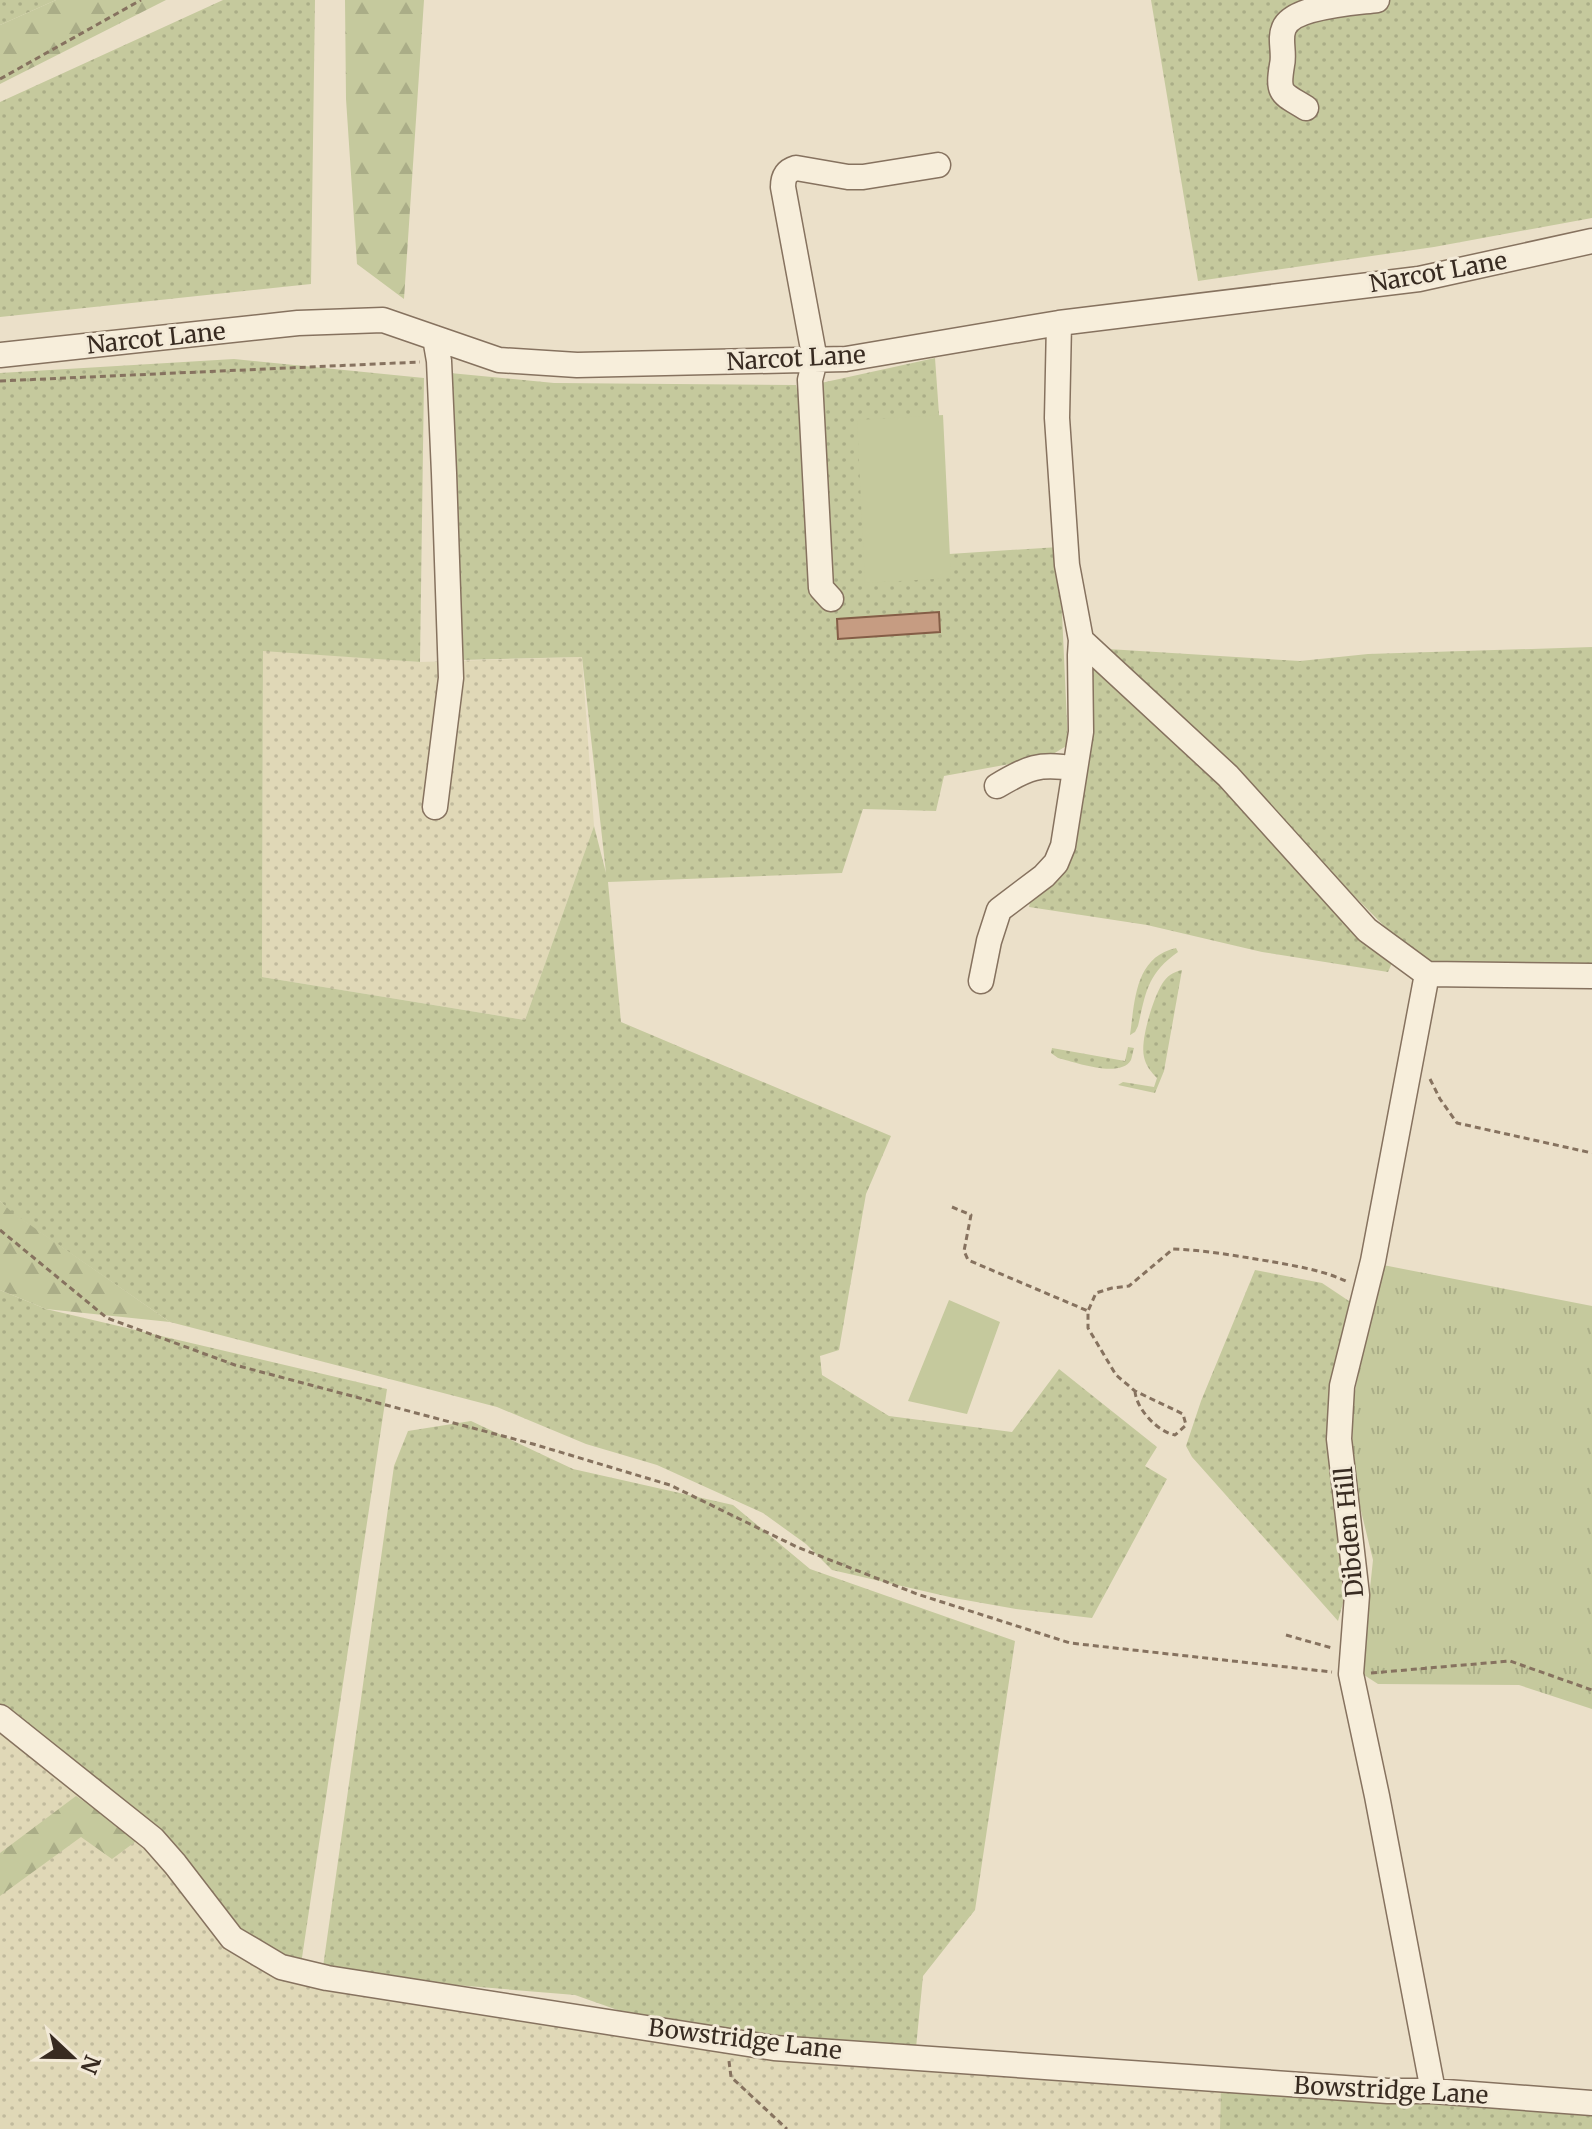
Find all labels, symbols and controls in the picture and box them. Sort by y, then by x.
street label: Narcot Lane [1367,245,1509,299]
street label: Narcot Lane [85,315,227,361]
street label: Narcot Lane [726,339,866,377]
street label: Dibden Hill [1328,1465,1370,1599]
street label: Bowstridge Lane [646,2012,844,2066]
north arrow [32,2017,112,2097]
text: N [74,2051,107,2078]
street label: Bowstridge Lane [1293,2069,1489,2111]

